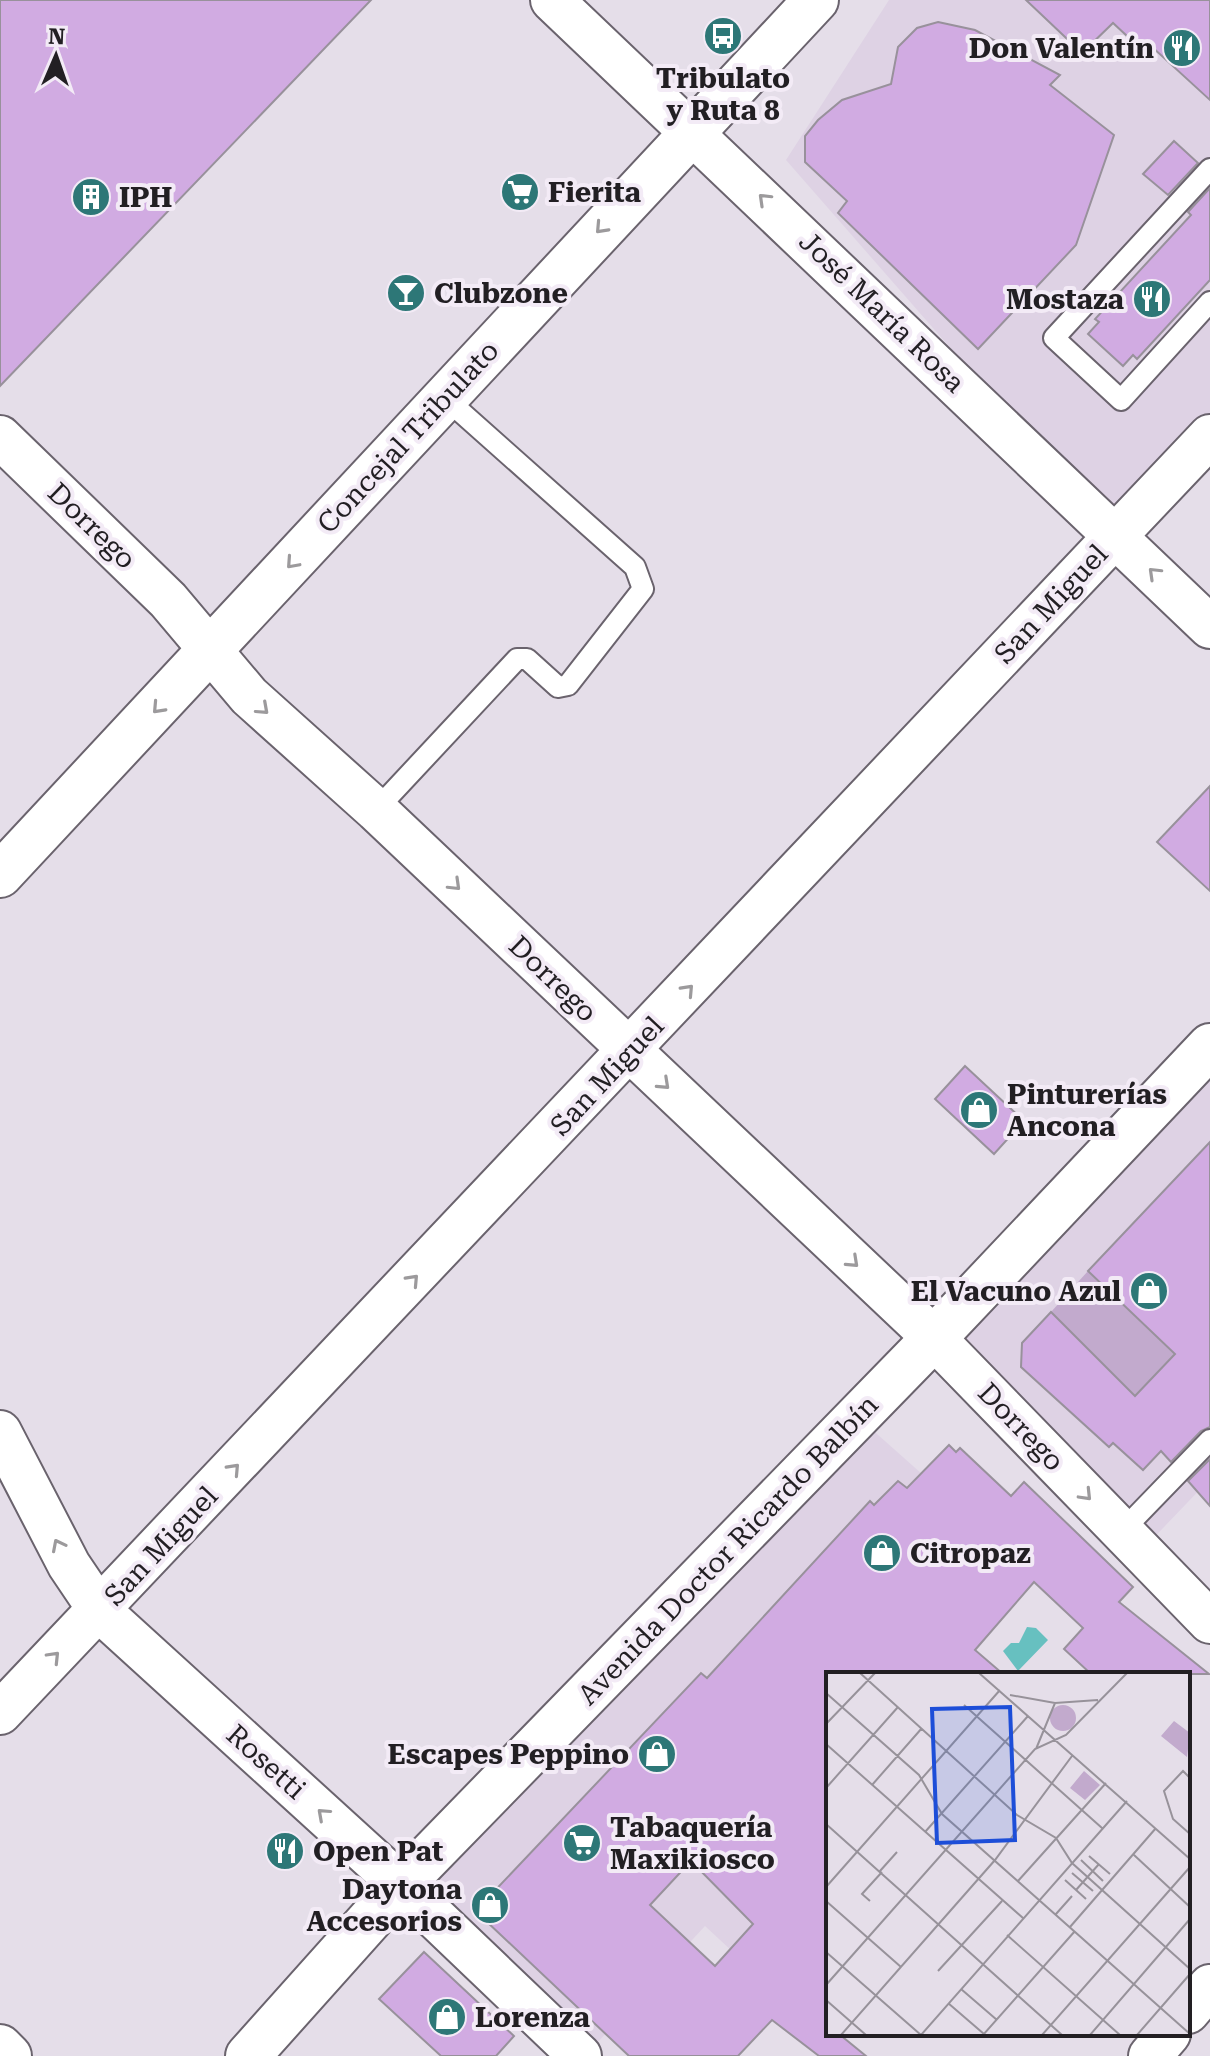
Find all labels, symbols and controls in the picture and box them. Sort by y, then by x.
bus stop icon: Tribulato y Ruta 8 [702,15,744,57]
north arrow [16,16,96,96]
text: N [48,24,66,49]
restaurant icon: Don Valentín [1161,27,1203,69]
place label: Don Valentín [969,32,1154,65]
place label: Tribulato y Ruta 8 [656,62,790,127]
supermarket icon: Fierita [499,171,541,213]
building icon: IPH [70,176,112,218]
place label: Fierita [548,176,642,209]
place label: IPH [119,181,172,214]
one-way arrow [759,194,773,208]
one-way arrow [596,219,611,233]
street label: José María Rosa [792,225,972,399]
bar icon: Clubzone [385,272,427,314]
place label: Clubzone [434,277,568,310]
restaurant icon: Mostaza [1131,278,1173,320]
place label: Mostaza [1006,283,1125,316]
street label: Concejal Tribulato [310,334,506,540]
street label: Dorrego [41,476,143,576]
street label: San Miguel [988,537,1115,670]
one-way arrow [288,554,302,569]
one-way arrow [1148,569,1163,583]
one-way arrow [154,698,168,713]
one-way arrow [254,700,269,714]
one-way arrow [446,876,460,891]
street label: Dorrego [502,929,604,1029]
one-way arrow [678,984,692,999]
street label: San Miguel [544,1009,671,1142]
one-way arrow [654,1074,669,1088]
place label: Pinturerías Ancona [1007,1078,1167,1143]
shop icon: Pinturerías Ancona [958,1089,1000,1131]
one-way arrow [844,1252,858,1267]
shop icon: El Vacuno Azul [1128,1270,1170,1312]
one-way arrow [404,1275,418,1289]
place label: El Vacuno Azul [911,1275,1121,1308]
street label: Dorrego [971,1376,1071,1478]
street label: Avenida Doctor Ricardo Balbín [571,1388,885,1712]
one-way arrow [225,1464,239,1478]
street label: San Miguel [98,1479,225,1612]
one-way arrow [1077,1486,1092,1500]
shop icon: Citropaz [861,1532,903,1574]
place label: Citropaz [910,1537,1031,1570]
one-way arrow [53,1538,68,1553]
one-way arrow [45,1652,60,1666]
inset map [826,1672,1190,2036]
street label: Rosetti [220,1718,312,1806]
shop icon: Escapes Peppino [636,1733,678,1775]
place label: Escapes Peppino [388,1738,629,1771]
one-way arrow [318,1809,332,1823]
place label: Tabaquería Maxikiosco [610,1811,775,1876]
supermarket icon: Tabaquería Maxikiosco [561,1822,603,1864]
restaurant icon: Open Pat [264,1830,306,1872]
place label: Open Pat [313,1835,443,1868]
place label: Daytona Accesorios [307,1873,463,1938]
shop icon: Daytona Accesorios [469,1884,511,1926]
shop icon: Lorenza [426,1996,468,2038]
place label: Lorenza [475,2001,590,2034]

